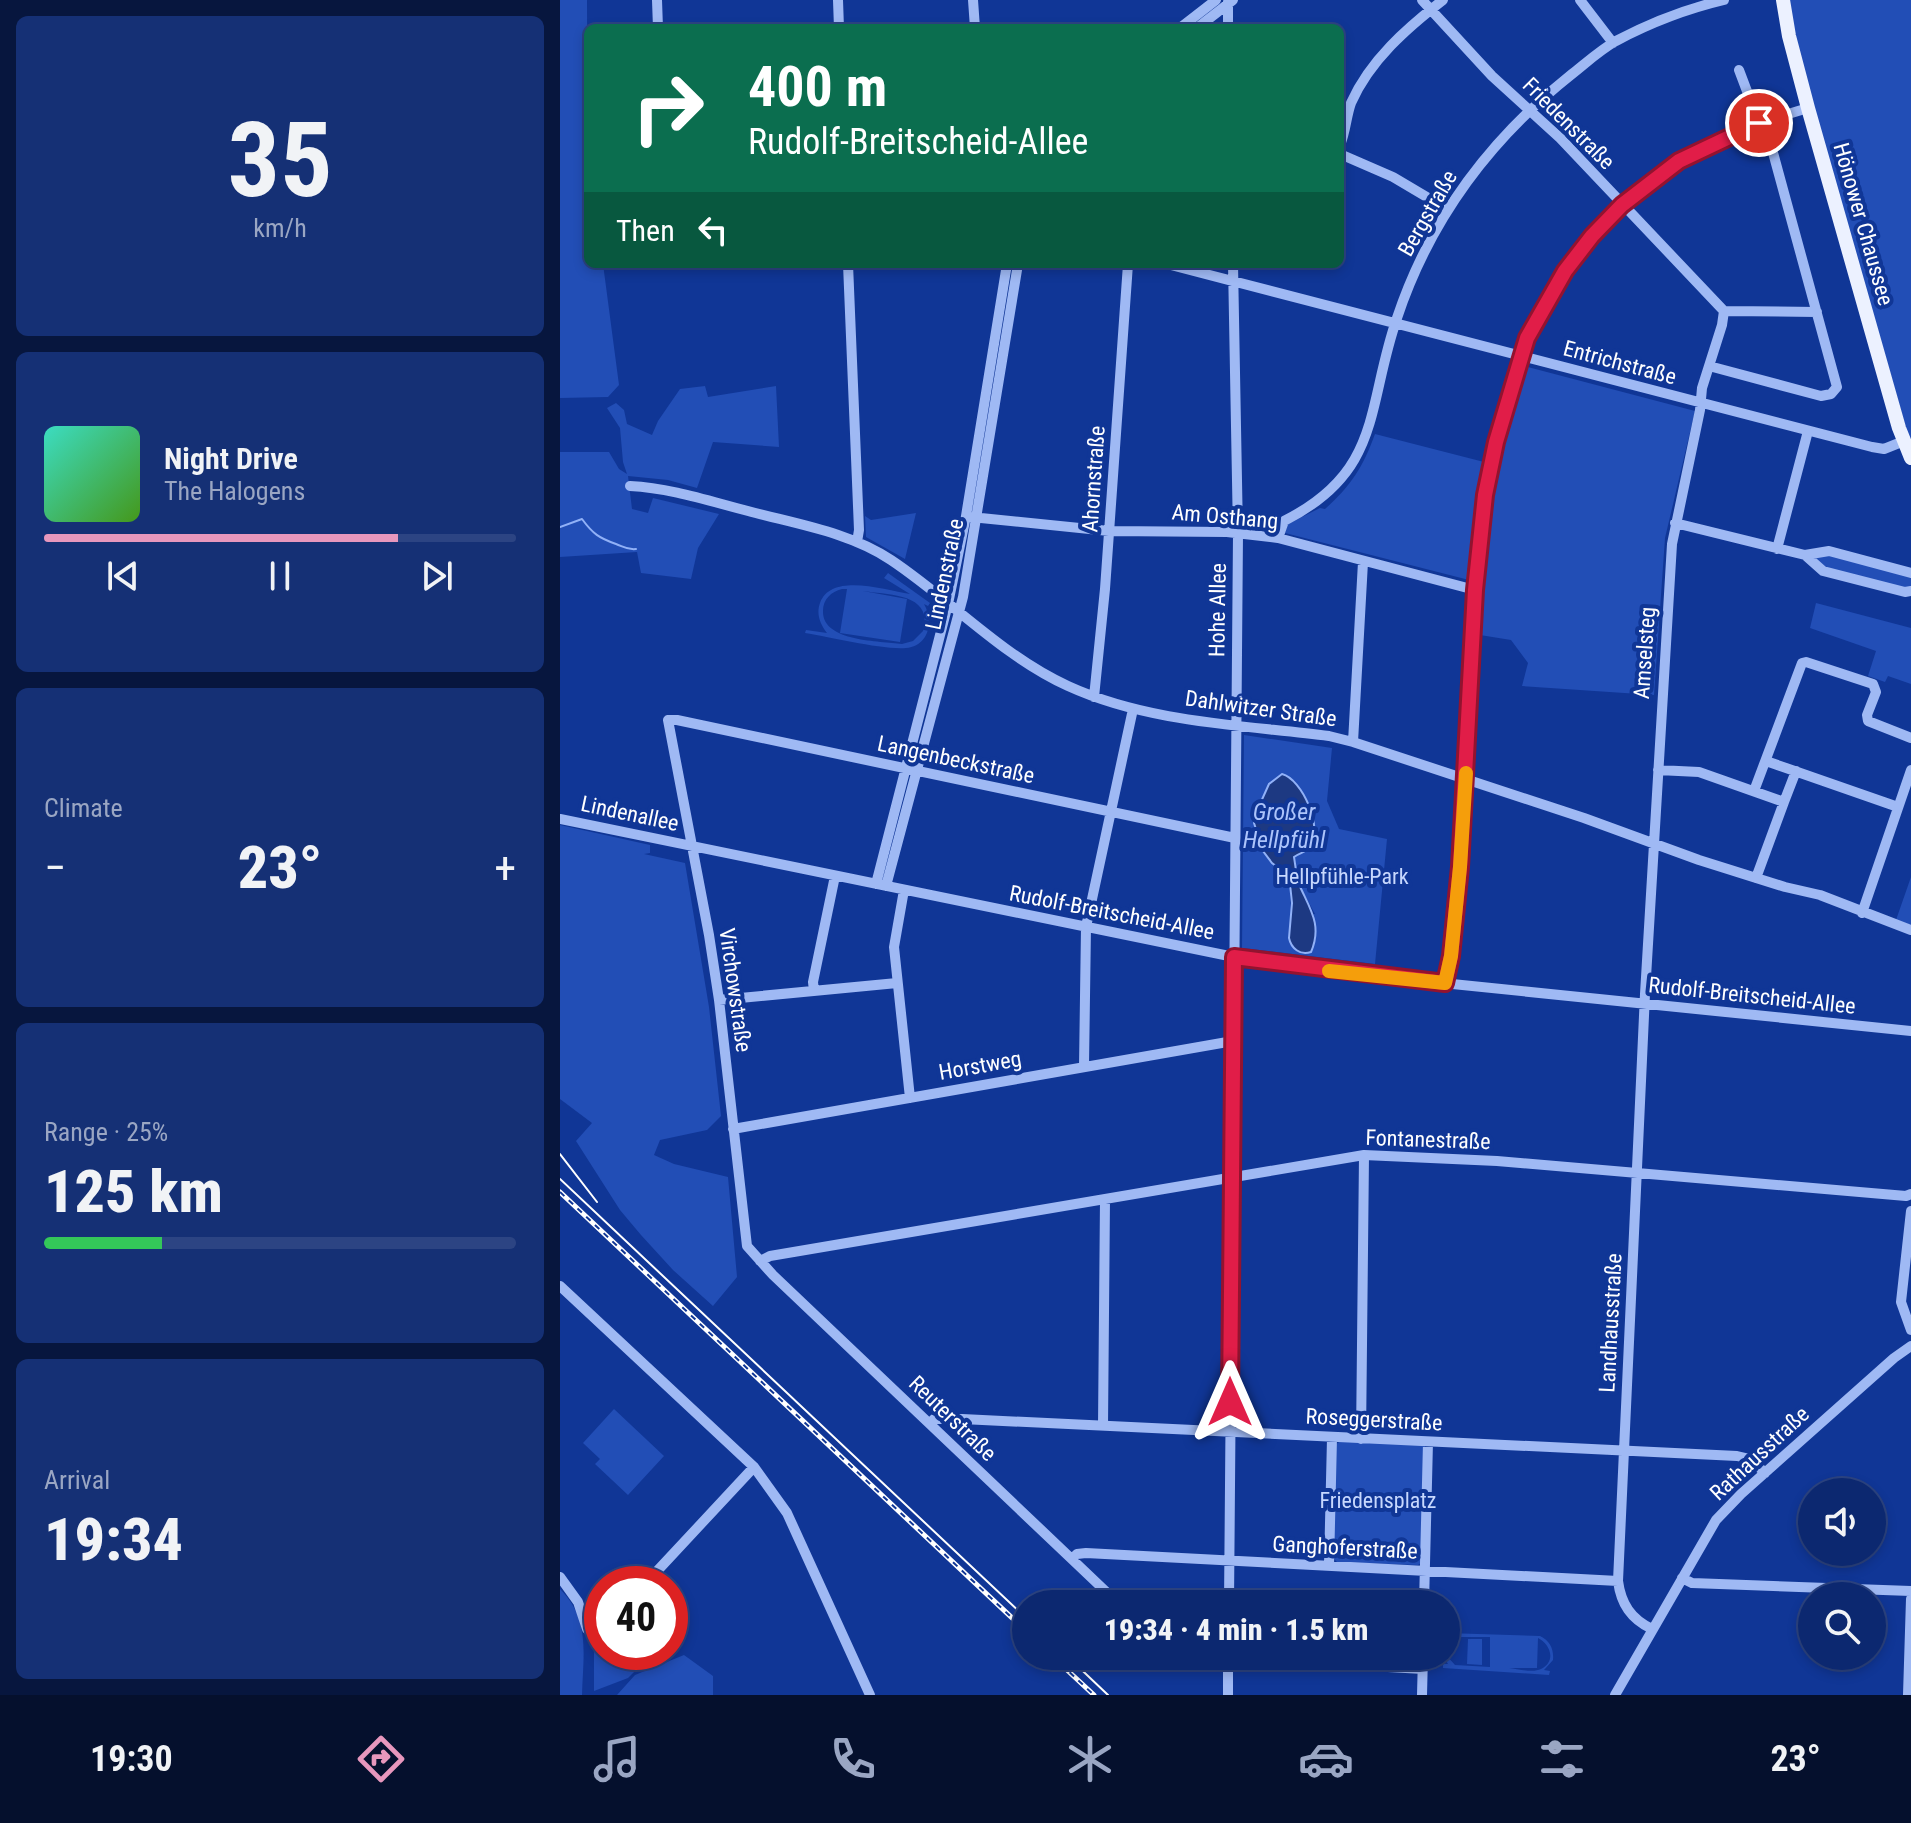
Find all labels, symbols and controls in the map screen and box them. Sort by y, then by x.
text: 400 m [748,54,887,120]
icon: right [616,56,720,160]
street label: Friedenstraße [1518,72,1620,174]
pin [1725,89,1793,157]
text: 35 [227,100,333,221]
icon: arrive [1737,101,1781,145]
text: Rudolf-Breitscheid-Allee [748,121,1089,163]
street label: Hönower Chaussee [1828,140,1899,308]
street label: Bergstraße [1393,166,1462,261]
icon: left [691,208,735,252]
text: km/h [253,213,307,243]
text: Then [616,213,675,248]
street label: Entrichstraße [1561,335,1679,390]
street label: Ahornstraße [1077,425,1110,533]
text: Night Drive [164,441,298,476]
text: The Halogens [164,476,305,506]
street label: Am Osthang [1171,499,1279,534]
street label: Lindenstraße [920,516,968,632]
icon: previous [101,554,145,598]
icon: pause [258,554,302,598]
icon: next [415,554,459,598]
street label: Hohe Allee [1204,563,1231,657]
street label: Amselsteg [1629,606,1660,700]
street label: Dahlwitzer Straße [1184,685,1338,731]
street label: Langenbeckstraße [875,731,1037,788]
street label: Lindenallee [579,791,681,836]
text: Climate [44,793,123,823]
water label: Großer Hellpfühl [1243,798,1326,854]
text: 23° [238,832,322,903]
text: − [44,842,66,894]
text: + [494,842,516,894]
park label: Hellpfühle-Park [1275,864,1409,889]
street label: Rudolf-Breitscheid-Allee [1007,880,1216,945]
street label: Virchowstraße [714,926,757,1054]
street label: Rudolf-Breitscheid-Allee [1647,972,1857,1019]
street label: Horstweg [937,1046,1023,1085]
text: Range · 25% [44,1117,168,1147]
street label: Fontanestraße [1365,1125,1491,1154]
text: 125 km [44,1156,223,1227]
street label: Landhausstraße [1594,1253,1627,1393]
position arrow [1188,1360,1272,1444]
street label: Reuterstraße [904,1371,1001,1466]
street label: Rathausstraße [1705,1401,1814,1505]
street label: Roseggerstraße [1305,1403,1443,1436]
text: Arrival [44,1465,110,1495]
map controls [1798,1478,1886,1670]
button: sound [1798,1478,1886,1566]
park label: Friedensplatz [1320,1488,1436,1513]
text: 19:34 [44,1504,183,1575]
street label: Ganghoferstraße [1272,1531,1418,1564]
speed limit sign: 40 [584,1566,688,1670]
button: search [1798,1582,1886,1670]
text: 19:34 · 4 min · 1.5 km [1104,1612,1368,1647]
icon: directions [353,1731,409,1787]
icon: music [589,1731,645,1787]
icon: phone [825,1731,881,1787]
icon: climate [1062,1731,1118,1787]
icon: car [1298,1731,1354,1787]
icon: filters [1534,1731,1590,1787]
text: 19:30 [90,1738,173,1780]
text: 23° [1770,1738,1821,1780]

